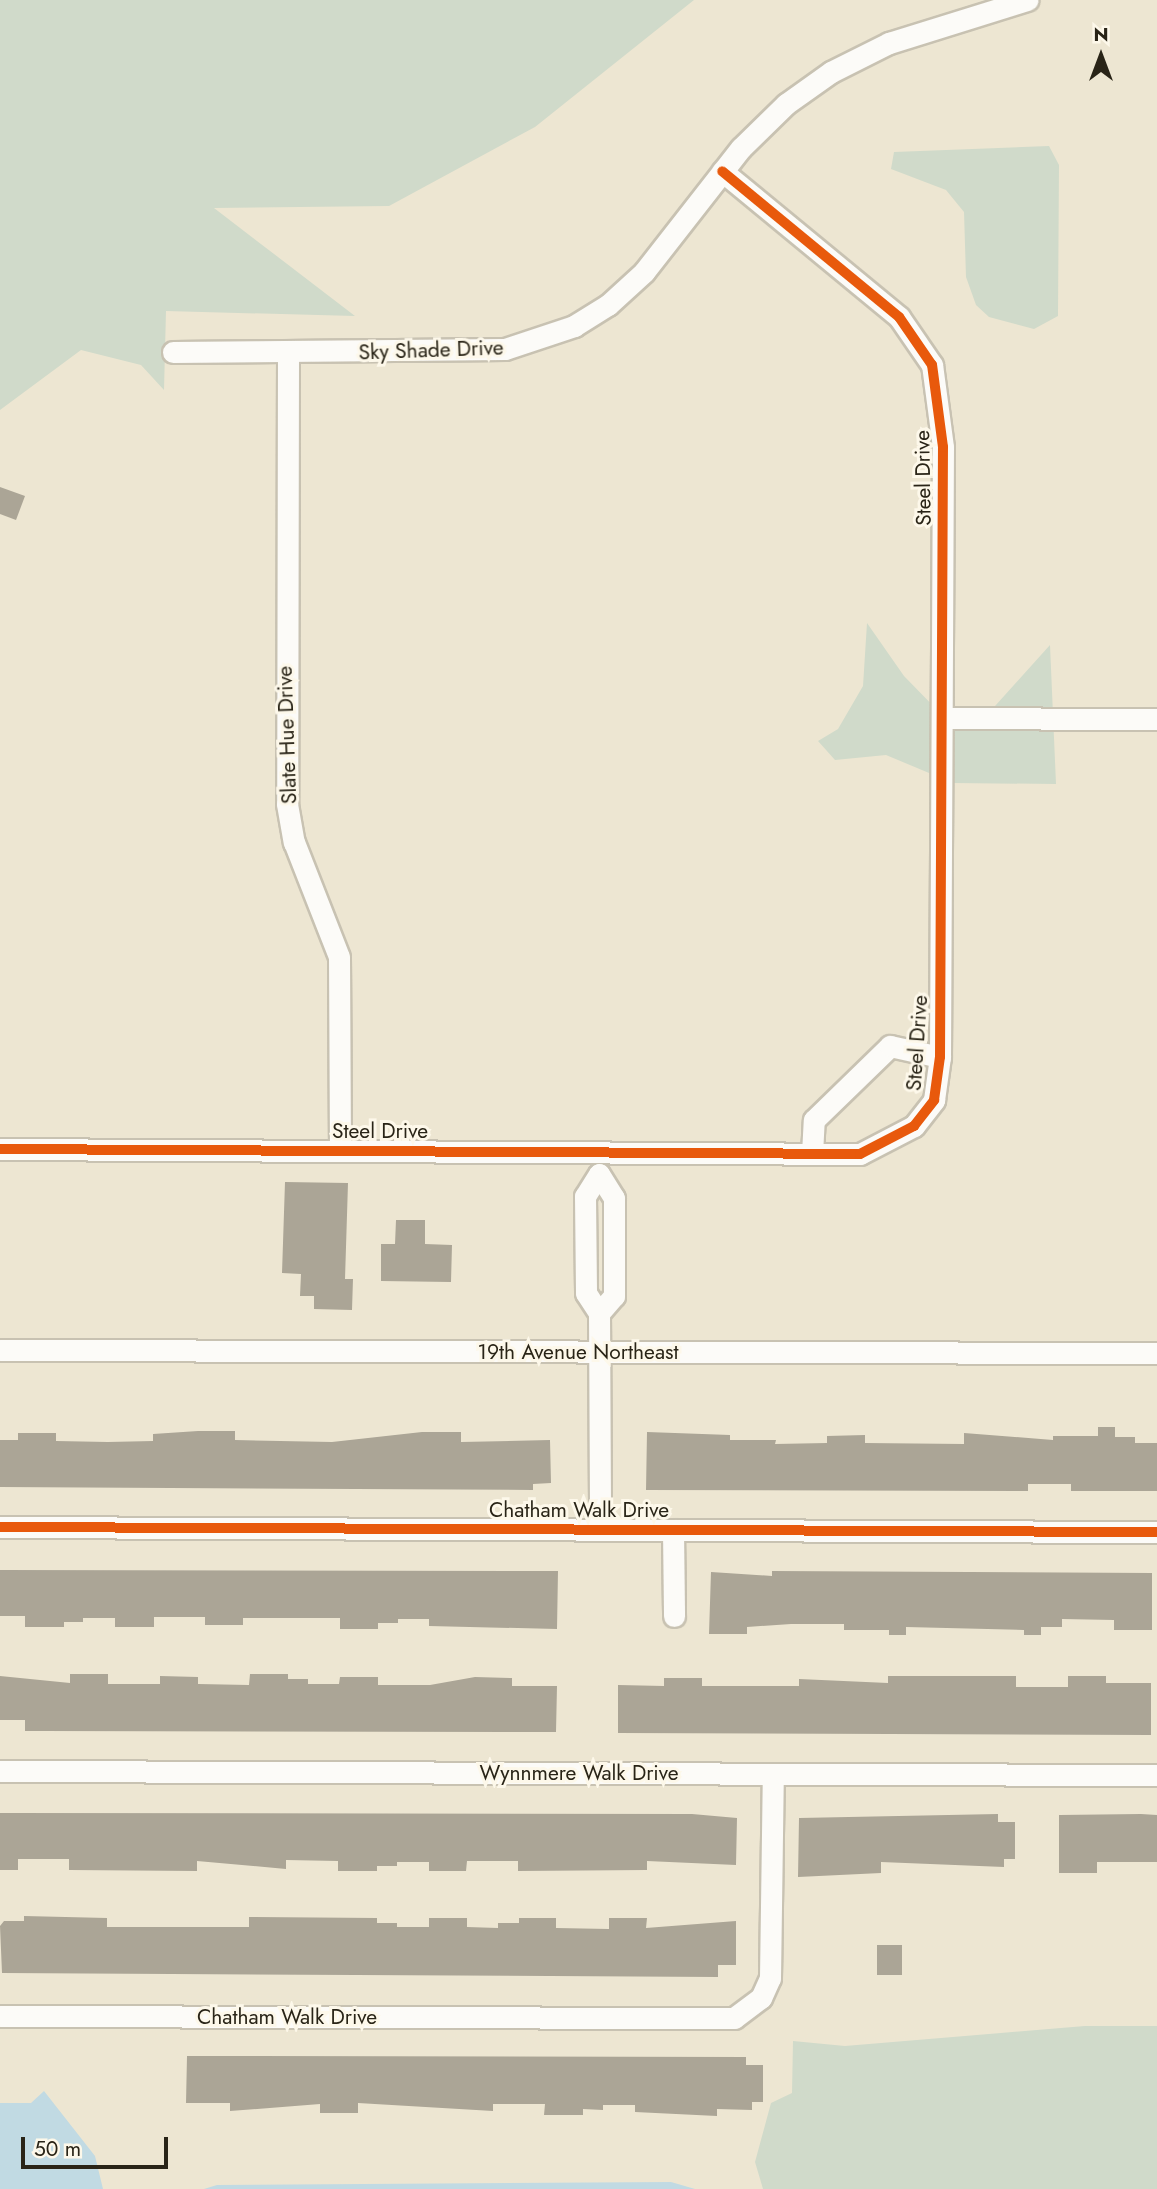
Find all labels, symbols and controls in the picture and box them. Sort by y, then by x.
north arrow [1066,21,1136,91]
text: N [1093,21,1109,48]
street label: Sky Shade Drive [358,335,504,365]
street label: Steel Drive [910,430,936,526]
street label: Slate Hue Drive [272,665,302,805]
street label: Steel Drive [901,994,933,1092]
street label: Steel Drive [332,1118,428,1144]
street label: 19th Avenue Northeast [477,1339,679,1365]
street label: Chatham Walk Drive [489,1497,669,1523]
street label: Wynnmere Walk Drive [479,1760,679,1786]
street label: Chatham Walk Drive [197,2004,377,2030]
scale bar [24,2122,172,2166]
text: 50 m [34,2134,81,2164]

